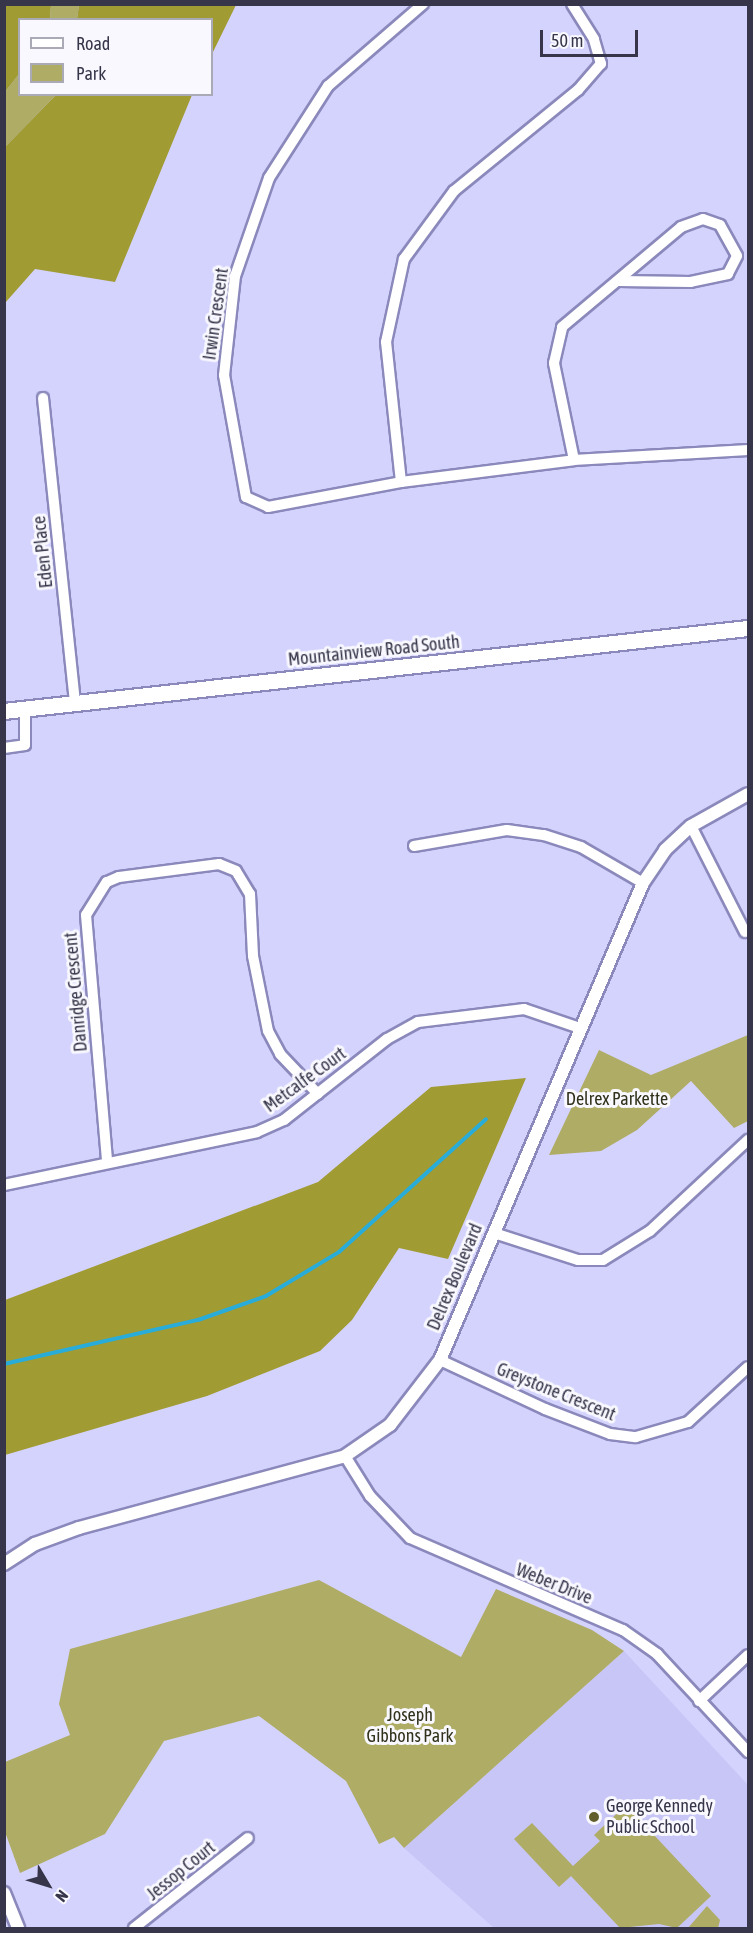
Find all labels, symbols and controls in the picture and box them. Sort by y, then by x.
legend [18,18,213,96]
scale bar [543,18,640,56]
text: 50 m [551,30,583,51]
text: Road [76,33,110,54]
text: Park [76,63,106,84]
street label: Irwin Crescent [199,267,233,361]
street label: Eden Place [28,515,58,589]
street label: Mountainview Road South [287,631,461,671]
street label: Danridge Crescent [60,931,92,1053]
street label: Metcalfe Court [260,1043,350,1117]
park label: Delrex Parkette [566,1088,668,1110]
street label: Delrex Boulevard [423,1220,487,1334]
street label: Greystone Crescent [493,1358,619,1426]
street label: Weber Drive [513,1559,595,1609]
park label: Joseph Gibbons Park [367,1705,453,1748]
place label: George Kennedy Public School [606,1796,713,1838]
marker: George Kennedy Public School [587,1810,601,1824]
street label: Jessop Court [142,1837,220,1905]
north arrow [18,1855,78,1915]
text: N [52,1887,72,1905]

